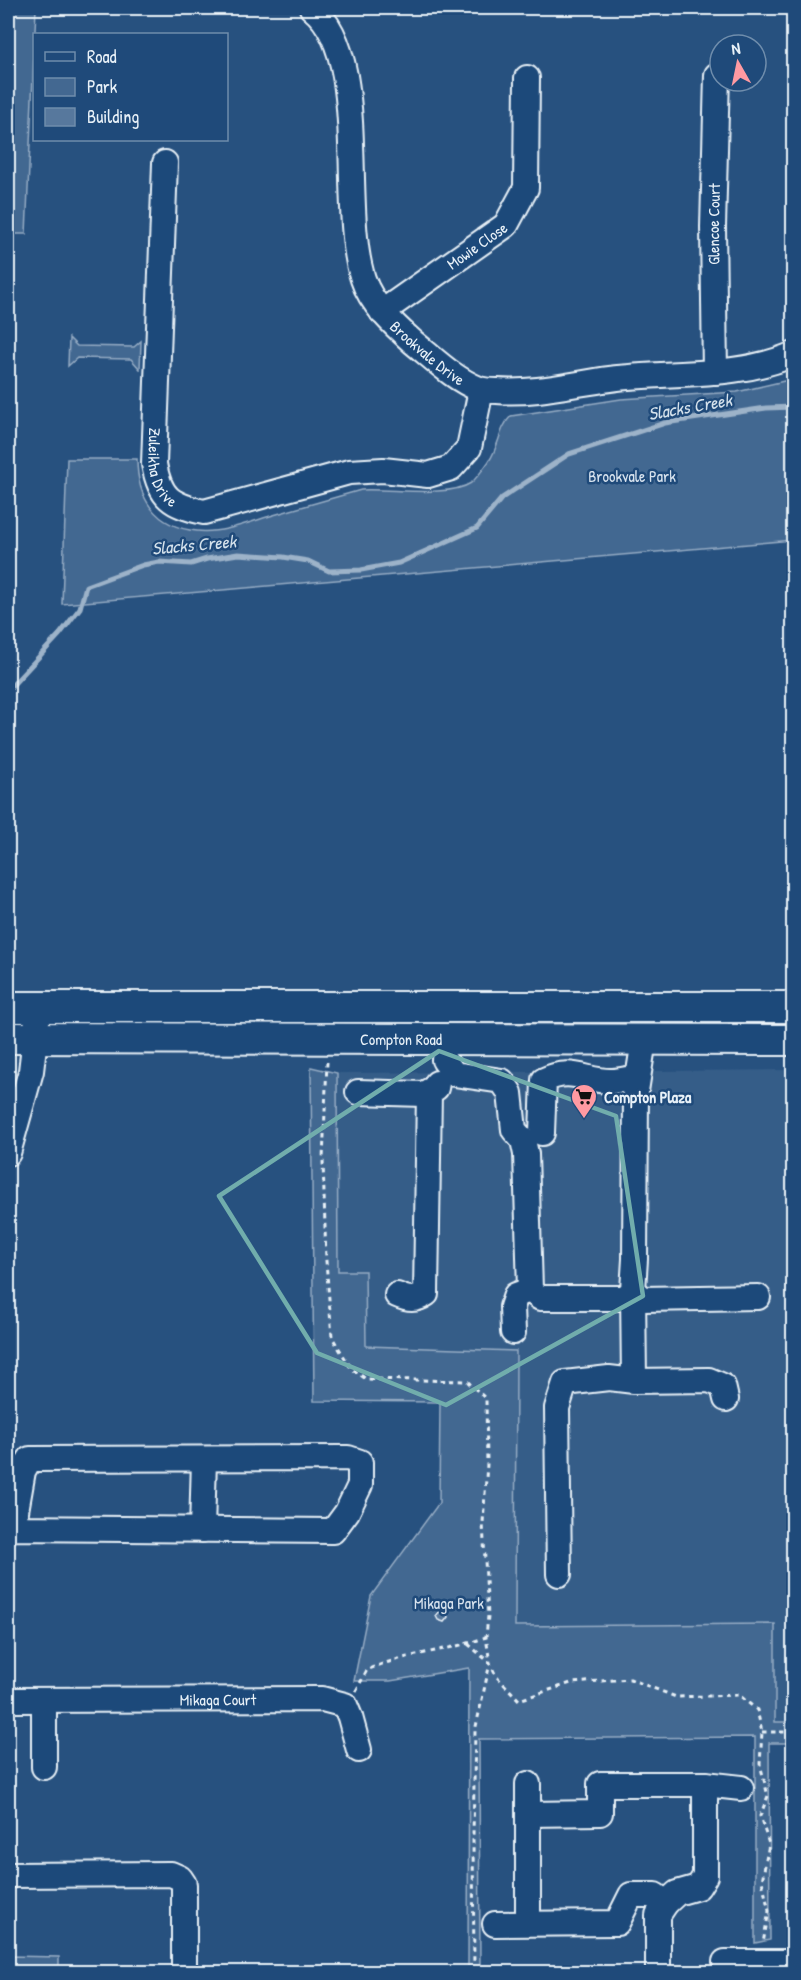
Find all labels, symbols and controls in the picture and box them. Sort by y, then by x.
legend [33,33,228,141]
north arrow [708,33,768,93]
text: N [730,37,742,60]
text: Road [87,44,117,69]
text: Park [87,74,118,99]
text: Building [87,104,139,129]
street label: Glencoe Court [702,182,725,265]
street label: Mowie Close [442,216,512,274]
street label: Brookvale Drive [385,316,470,391]
water label: Slacks Creek [646,387,735,426]
street label: Zuleikha Drive [143,427,182,512]
park label: Brookvale Park [588,465,676,487]
water label: Slacks Creek [151,528,239,561]
street label: Compton Road [360,1028,442,1050]
supermarket icon: Compton Plaza [569,1082,599,1120]
place label: Compton Plaza [604,1086,692,1109]
park label: Mikaga Park [414,1592,484,1614]
street label: Mikaga Court [180,1688,257,1710]

